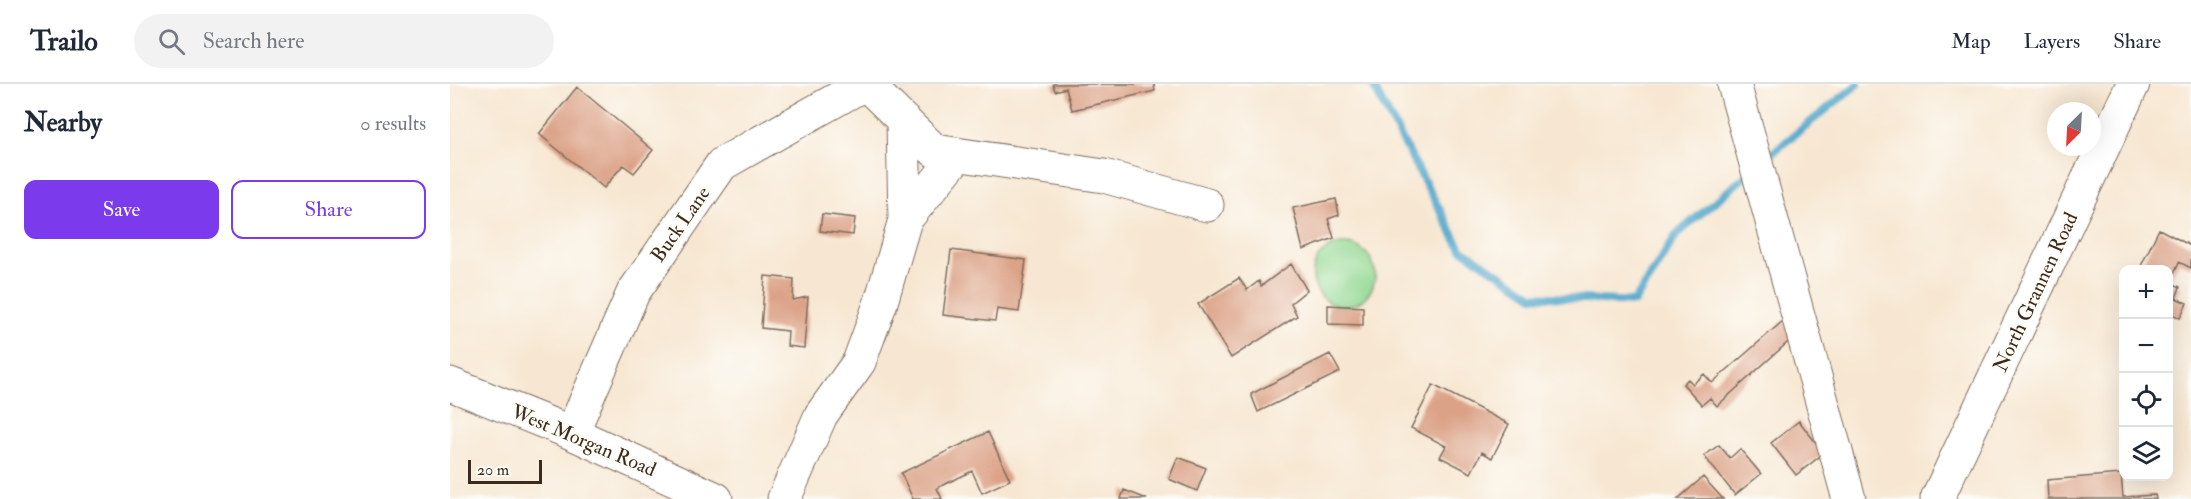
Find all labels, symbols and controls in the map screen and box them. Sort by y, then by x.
search box [134,14,554,68]
text: Trailo [30,24,98,59]
icon: search [155,25,188,58]
text: Search here [203,27,304,55]
text: Map [1951,28,1991,55]
text: Layers [2024,28,2080,55]
text: Share [2113,28,2161,55]
north arrow [2047,102,2101,156]
text: Nearby [24,107,102,139]
text: 0 results [360,111,426,136]
button: Save [24,180,219,239]
button: Share [231,180,426,239]
street label: Buck Lane [645,182,716,267]
street label: North Grannen Road [1987,208,2084,376]
map controls [2119,265,2173,481]
button: + [2119,265,2173,319]
button: − [2119,319,2173,373]
button: locate [2119,373,2173,427]
street label: West Morgan Road [507,398,660,482]
button: layers [2119,427,2173,481]
scale bar [468,457,542,484]
text: 20 m [477,460,509,480]

